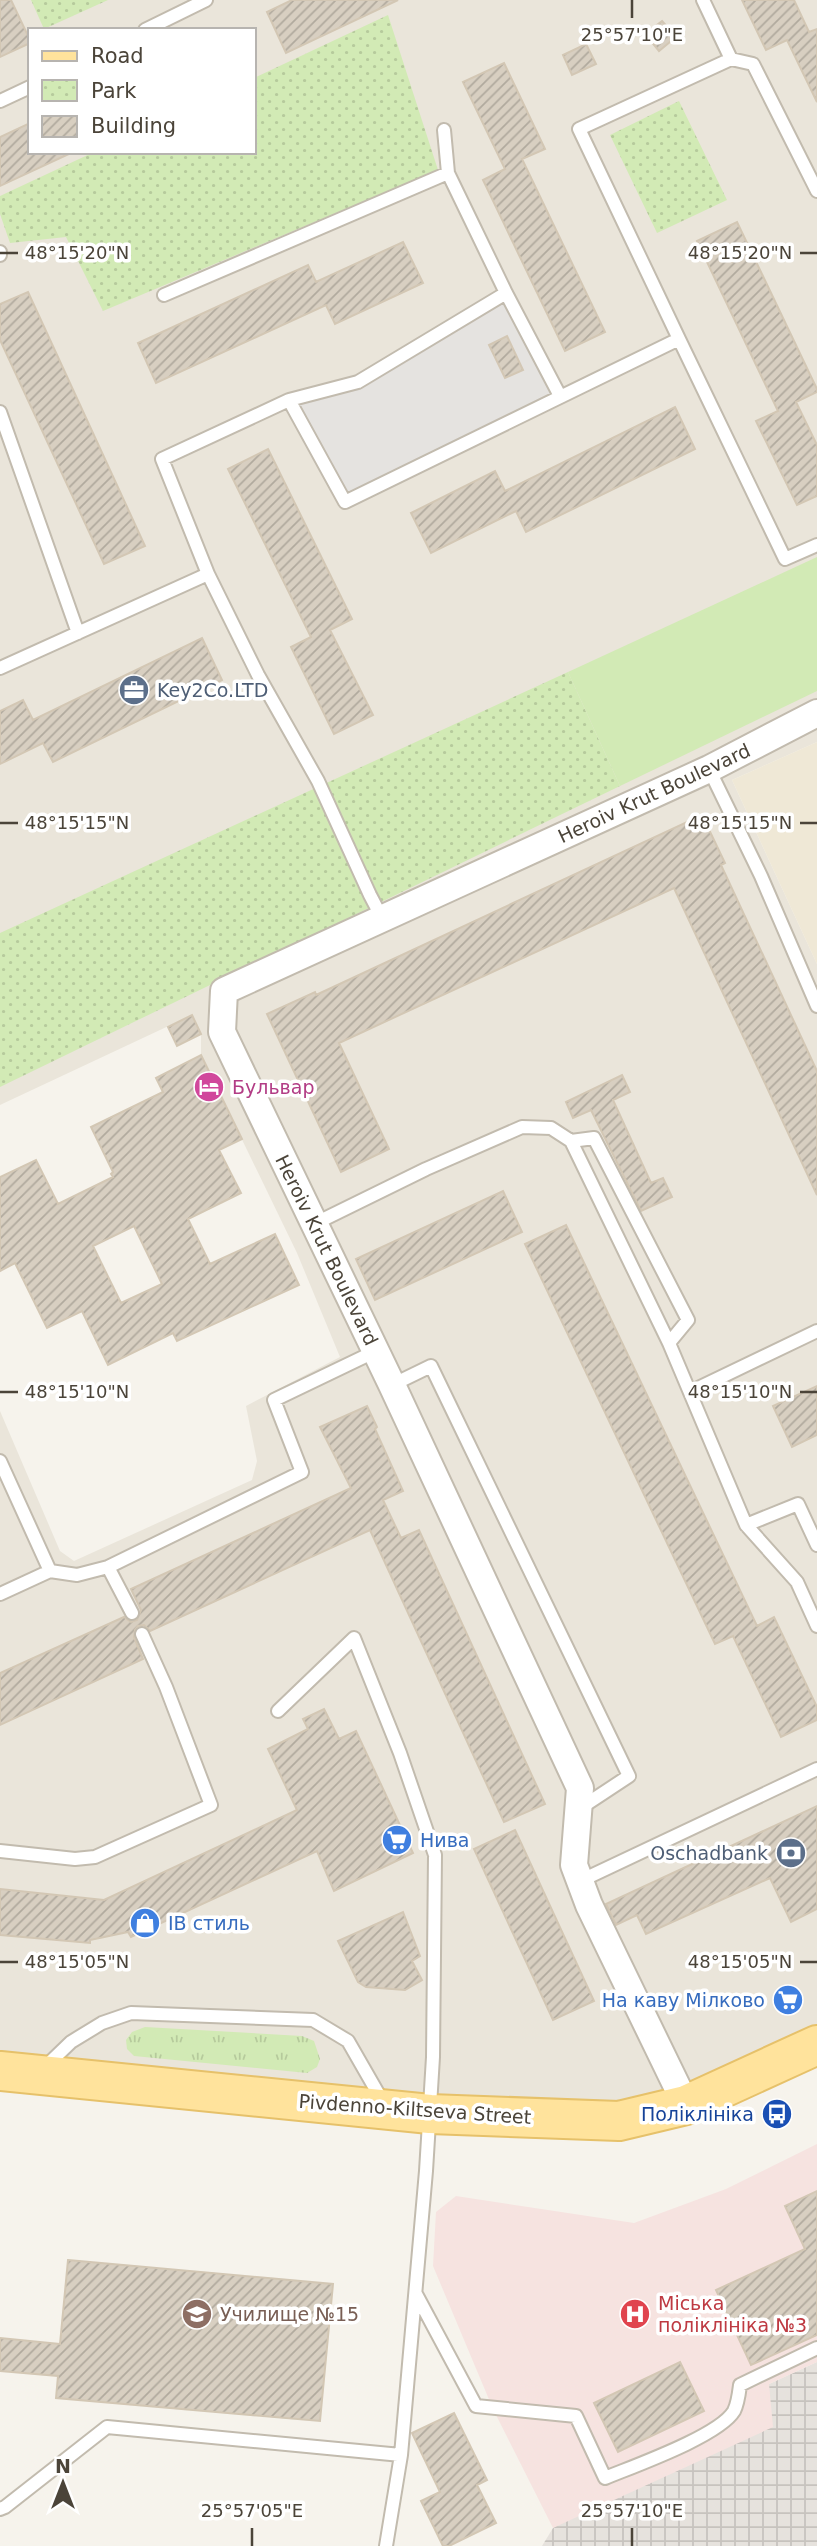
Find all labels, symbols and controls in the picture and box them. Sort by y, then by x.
text: 25°57'10"E [581,24,683,45]
legend [28,28,256,154]
text: Road [91,44,144,68]
text: Park [91,79,137,103]
text: Building [91,114,176,138]
text: 48°15'20"N [25,242,129,263]
text: 48°15'20"N [688,242,792,263]
office icon: Key2Co.LTD [117,673,151,707]
place label: Key2Co.LTD [157,679,268,701]
street label: Heroiv Krut Boulevard [554,739,754,847]
text: 48°15'15"N [25,812,129,833]
text: 48°15'15"N [688,812,792,833]
hotel icon: Бульвар [192,1070,226,1104]
place label: Бульвар [232,1076,315,1098]
street label: Heroiv Krut Boulevard [271,1151,383,1349]
text: 48°15'10"N [25,1381,129,1402]
text: 48°15'10"N [688,1381,792,1402]
supermarket icon: Нива [380,1823,414,1857]
place label: Нива [420,1829,469,1851]
bank icon: Oschadbank [774,1836,808,1870]
place label: Oschadbank [650,1842,768,1864]
shop icon: ІВ стиль [128,1906,162,1940]
place label: ІВ стиль [168,1912,250,1934]
text: 48°15'05"N [25,1951,129,1972]
text: 48°15'05"N [688,1951,792,1972]
supermarket icon: На каву Мілково [771,1983,805,2017]
place label: На каву Мілково [602,1989,765,2011]
street label: Pivdenno-Kiltseva Street [298,2090,532,2128]
bus stop icon: Поліклініка [760,2097,794,2131]
place label: Поліклініка [641,2103,754,2125]
place label: Міська поліклініка №3 [658,2292,807,2336]
school or university icon: Училище №15 [180,2297,214,2331]
hospital icon: Міська поліклініка №3 [618,2297,652,2331]
place label: Училище №15 [220,2303,359,2325]
north arrow [28,2448,98,2518]
text: N [55,2455,71,2477]
text: 25°57'05"E [201,2500,303,2521]
text: 25°57'10"E [581,2500,683,2521]

